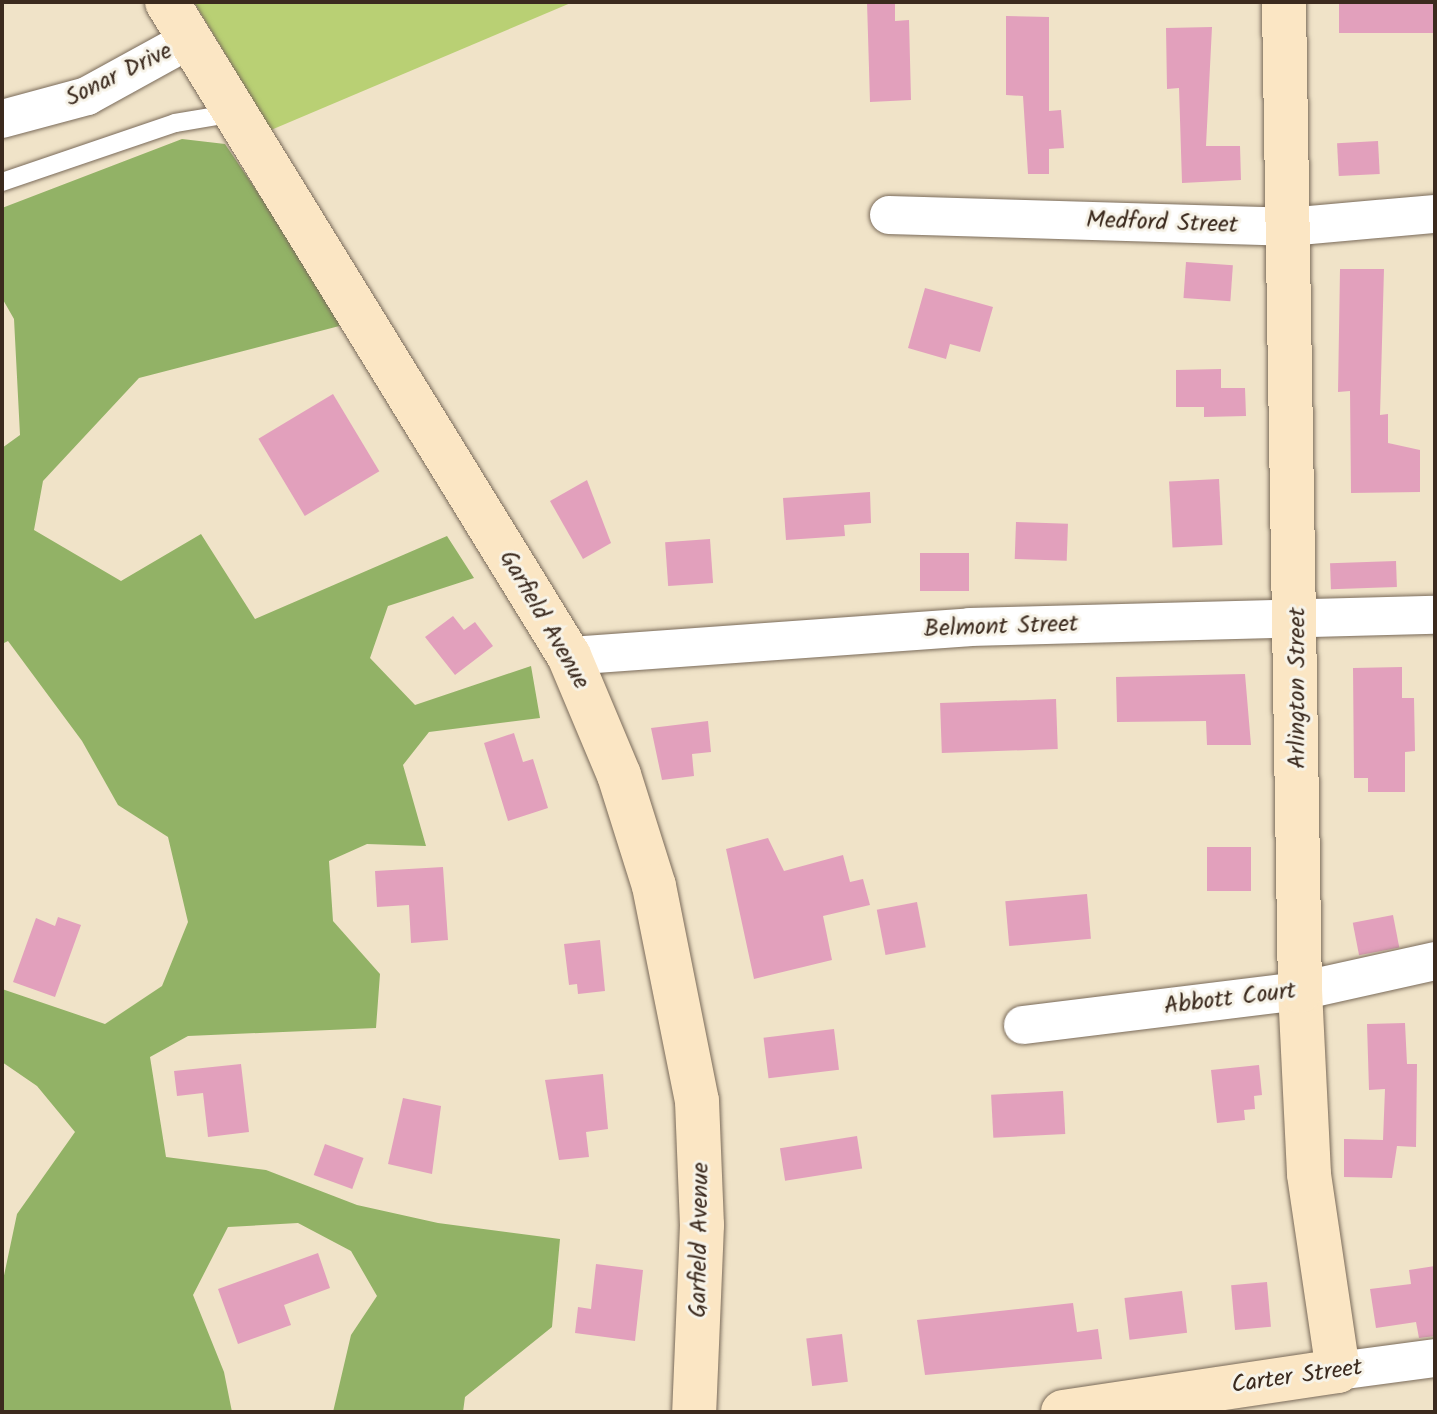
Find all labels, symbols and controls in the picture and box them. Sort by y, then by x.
street label: Sonar Drive [61,37,177,113]
street label: Medford Street [1086,206,1238,240]
street label: Garfield Avenue [493,545,595,695]
street label: Arlington Street [1284,607,1312,769]
street label: Belmont Street [923,610,1079,644]
street label: Abbott Court [1162,977,1298,1021]
street label: Garfield Avenue [684,1162,716,1318]
street label: Carter Street [1230,1354,1364,1400]

